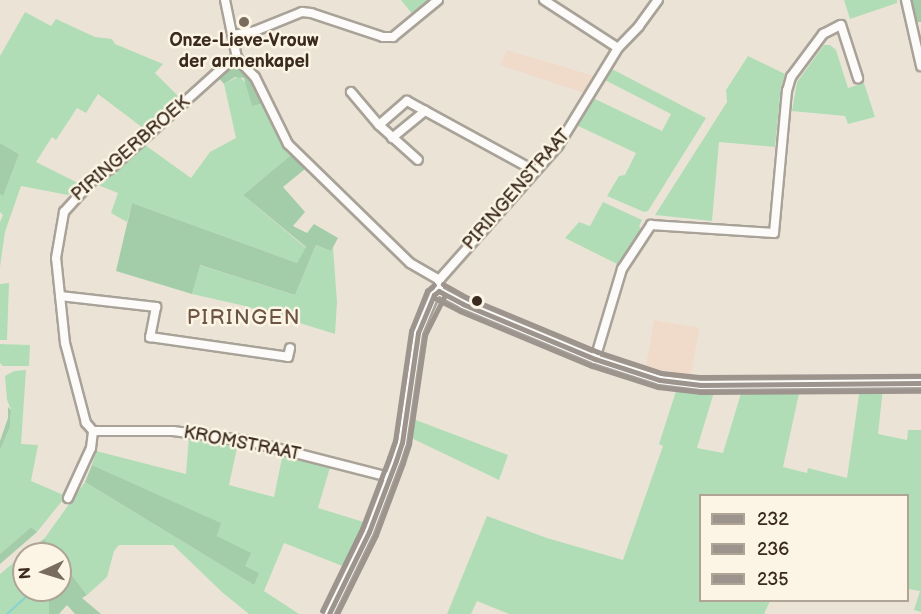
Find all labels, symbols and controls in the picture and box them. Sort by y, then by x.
marker: Onze-Lieve-Vrouw der armenkapel [237,15,251,29]
place label: Onze-Lieve-Vrouw der armenkapel [169,31,319,74]
street label: PIRINGERBROEK [68,92,194,206]
street label: PIRINGENSTRAAT [459,125,575,255]
unlabelled marker [471,295,483,307]
district label: PIRINGEN [187,305,301,331]
street label: KROMSTRAAT [182,422,302,466]
legend [699,494,909,602]
text: 232 [757,509,789,530]
text: 236 [757,539,789,560]
north arrow [12,542,72,602]
text: N [16,566,35,580]
text: 235 [757,569,789,590]

